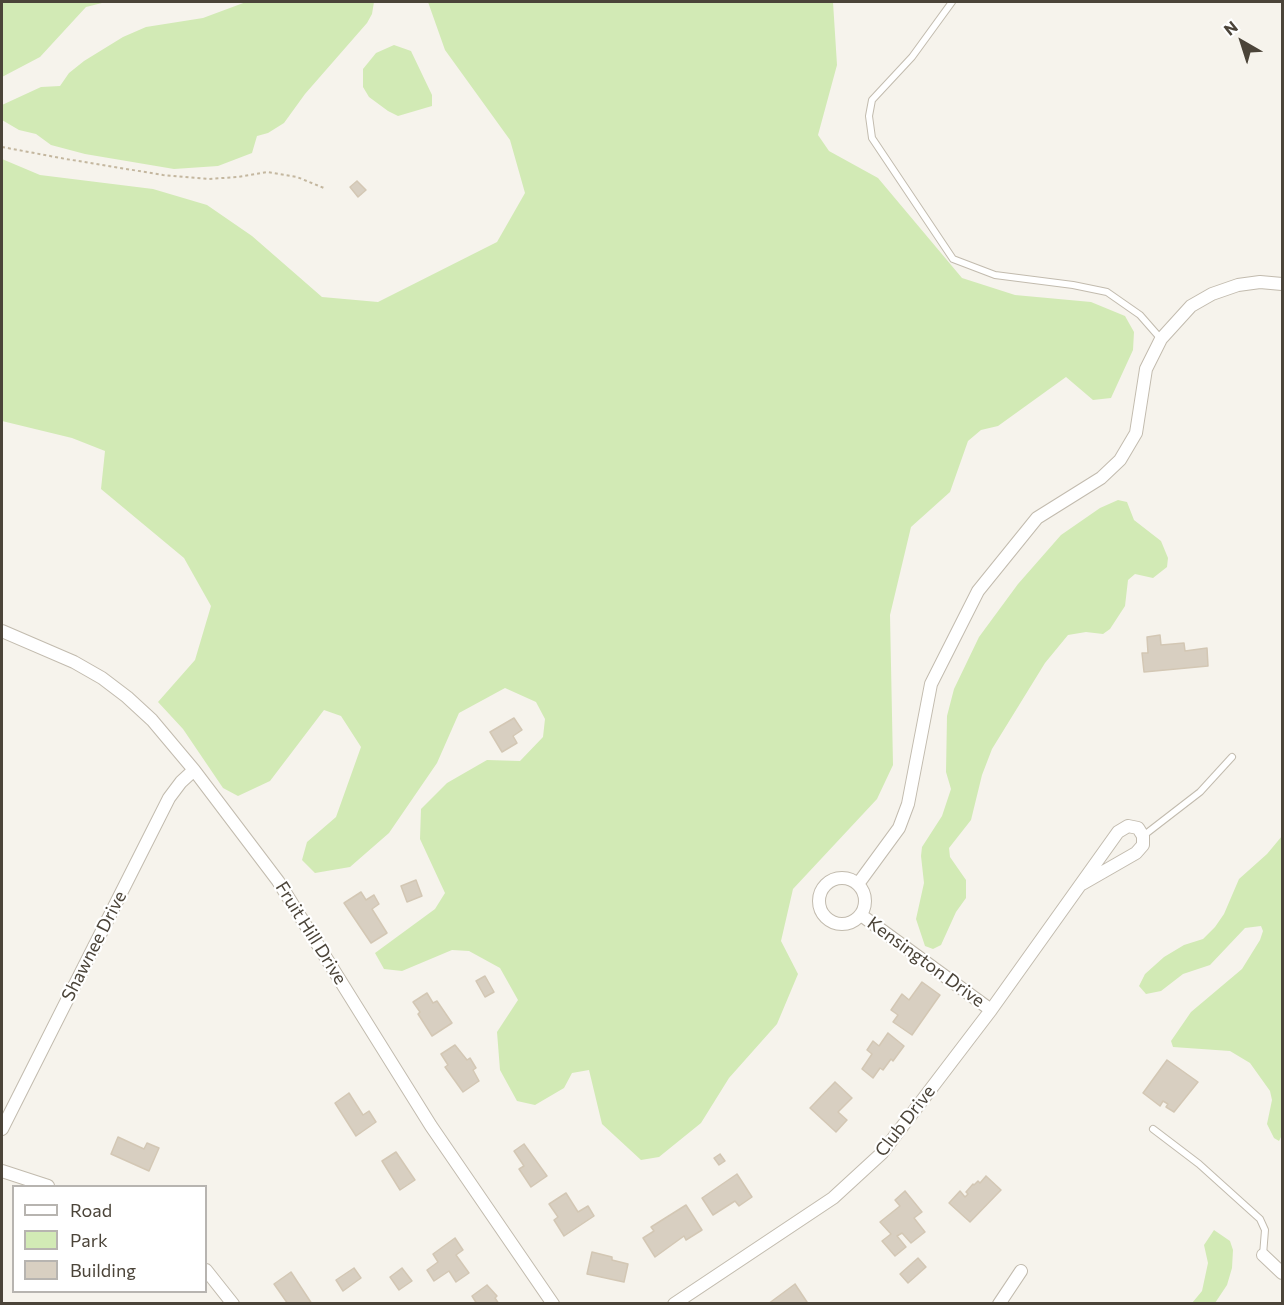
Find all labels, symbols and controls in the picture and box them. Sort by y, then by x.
north arrow [1212,12,1272,72]
text: N [1220,16,1241,39]
street label: Fruit Hill Drive [271,878,351,988]
street label: Shawnee Drive [57,887,131,1005]
street label: Kensington Drive [863,912,989,1012]
street label: Club Drive [870,1081,940,1161]
legend [12,1185,207,1293]
text: Road [70,1199,112,1221]
text: Park [70,1229,108,1251]
text: Building [70,1259,136,1281]

